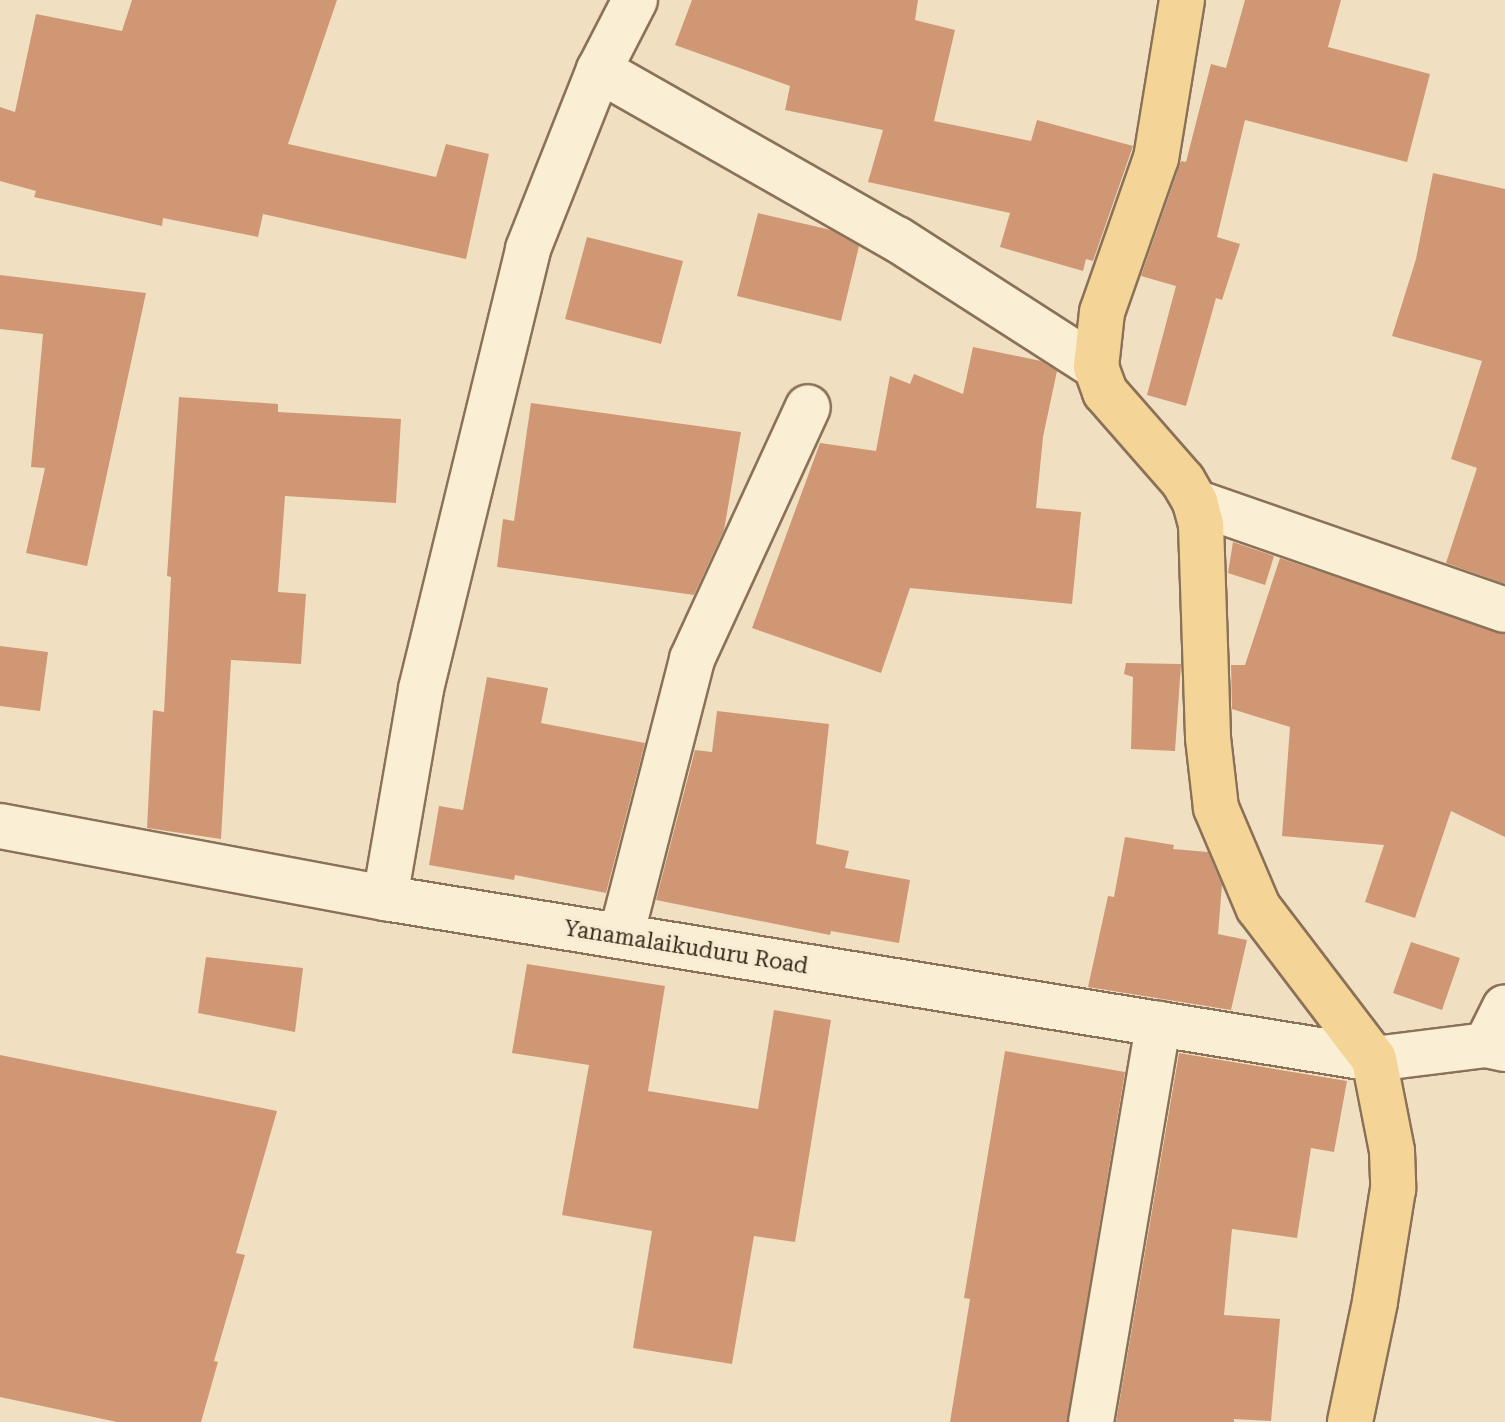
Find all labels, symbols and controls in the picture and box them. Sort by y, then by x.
street label: Yanamalaikuduru Road [562,915,810,979]

